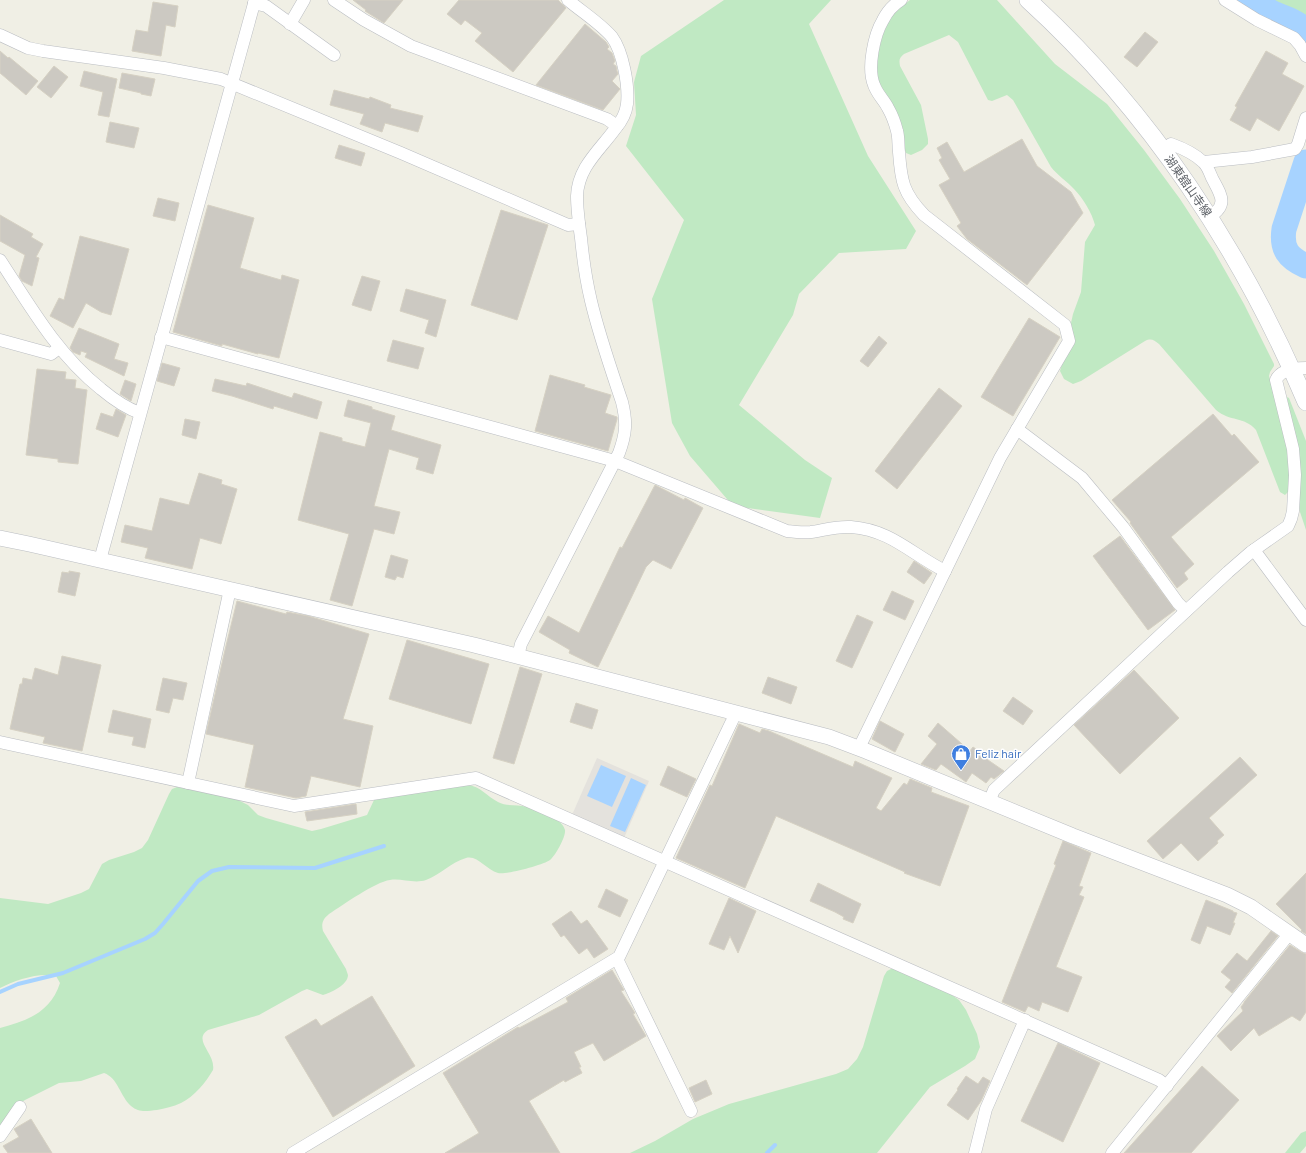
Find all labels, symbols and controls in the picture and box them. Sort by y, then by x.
street label: 湖東舘山寺線 [1162,152,1215,219]
shop icon: Feliz hair [950,743,972,771]
place label: Feliz hair [975,746,1022,760]

